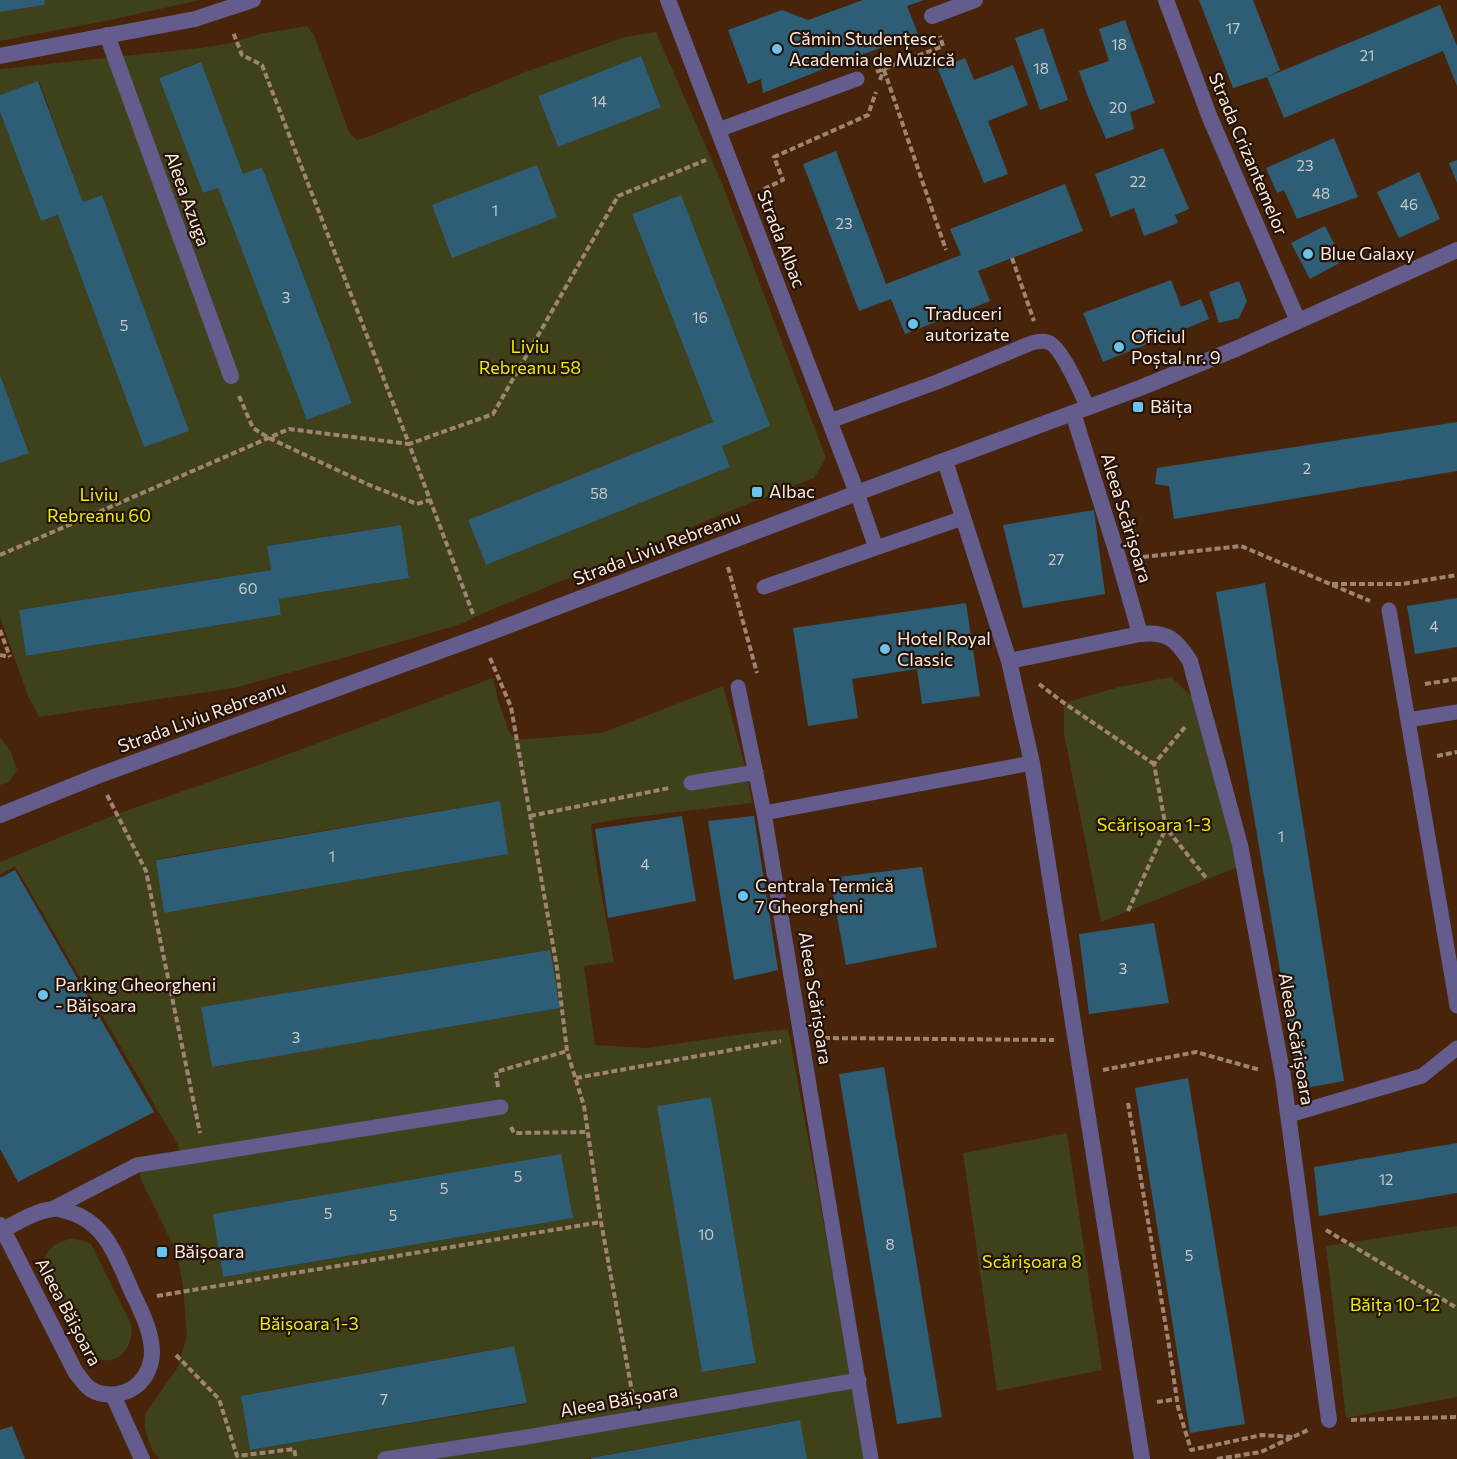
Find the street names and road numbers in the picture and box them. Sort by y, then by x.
street label: Strada Crizantemelor [1205,69,1293,238]
street label: Aleea Azuga [161,148,215,249]
street label: Strada Albac [753,186,811,291]
street label: Aleea Scărișoara [1096,450,1157,585]
street label: Strada Liviu Rebreanu [570,505,743,589]
street label: Strada Liviu Rebreanu [114,675,289,757]
street label: Aleea Scărișoara [794,930,837,1066]
street label: Aleea Scărișoara [1274,971,1319,1107]
street label: Aleea Băișoara [30,1254,107,1370]
street label: Aleea Băișoara [558,1379,680,1422]

